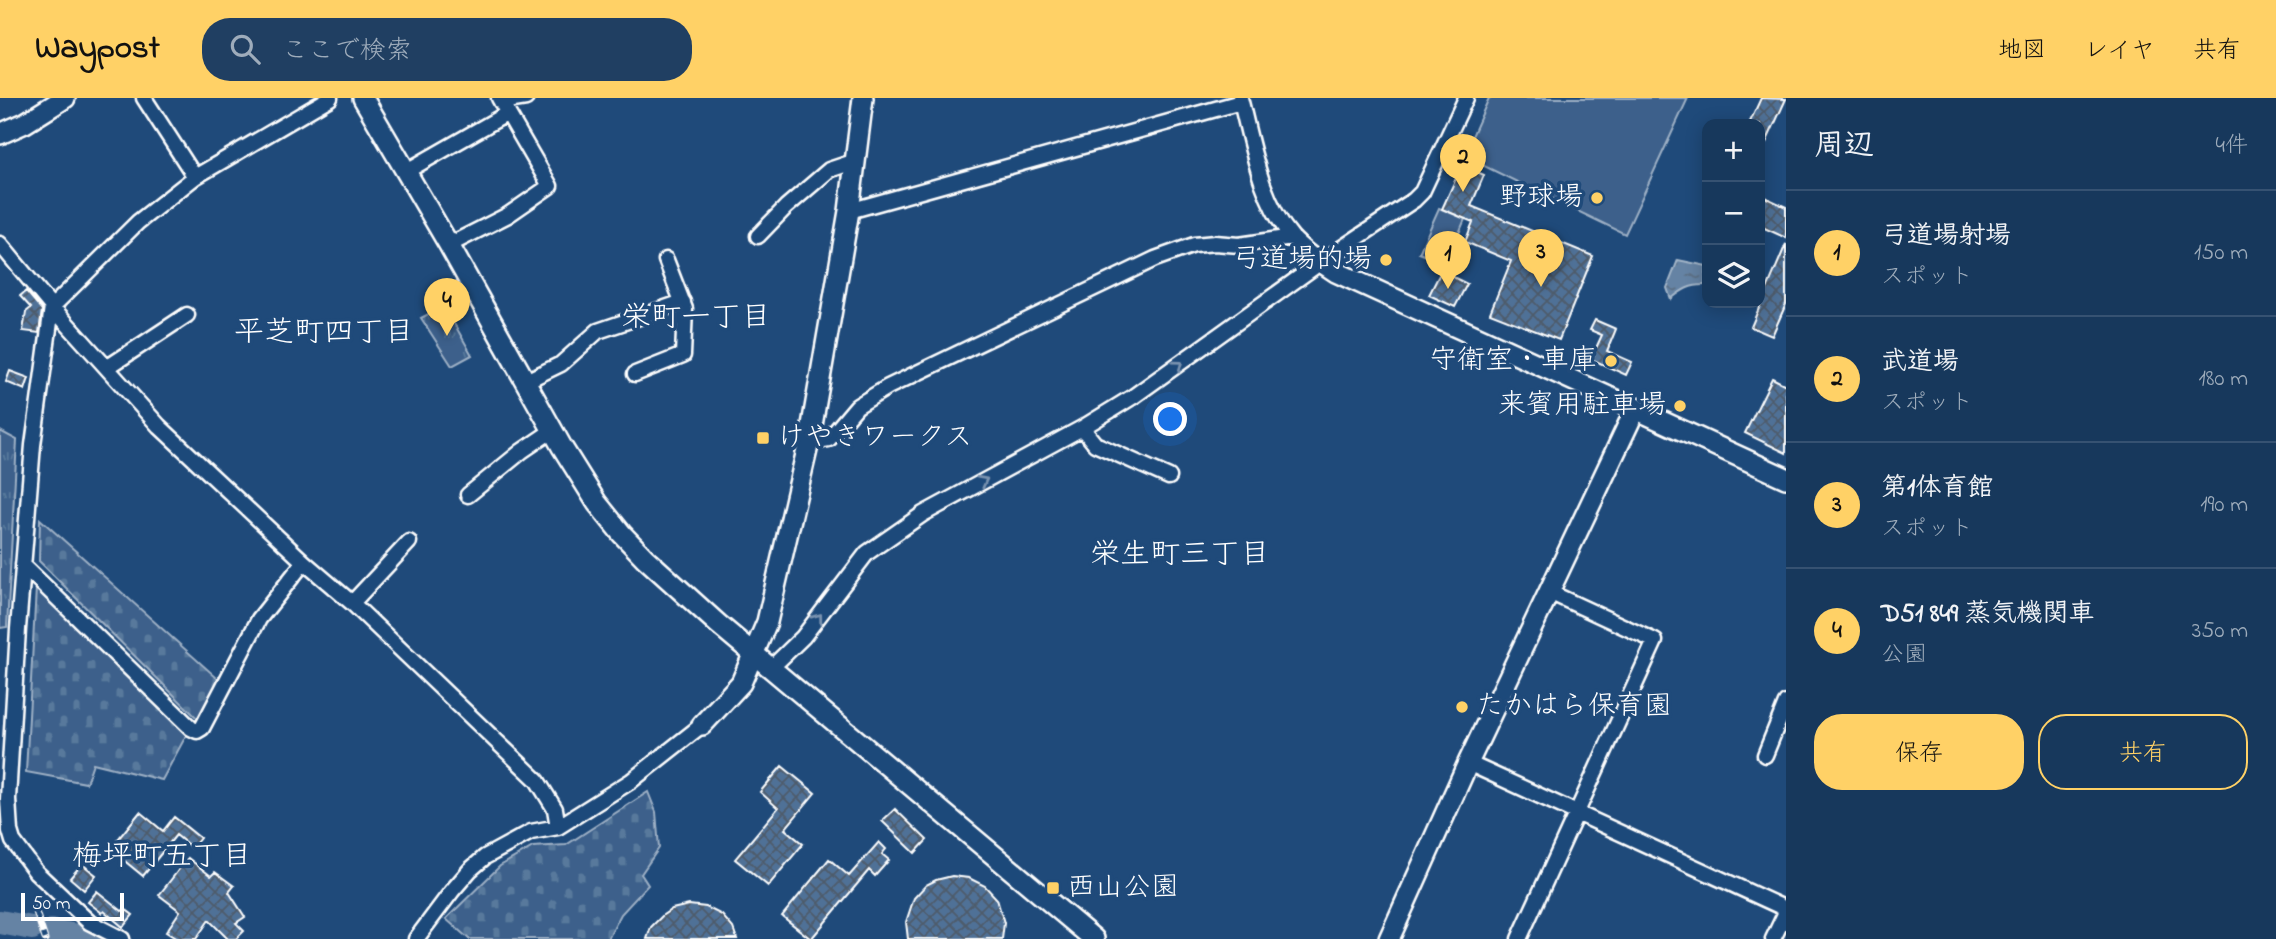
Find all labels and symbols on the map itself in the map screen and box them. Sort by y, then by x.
pin: 2 [1440,134,1486,192]
place label: 野球場 [1499,178,1583,219]
marker: 野球場 [1589,190,1605,206]
pin: 3 [1518,229,1564,287]
pin: 1 [1425,231,1471,289]
place label: 弓道場的場 [1232,240,1372,281]
marker: 弓道場的場 [1378,252,1394,268]
pin: 4 [424,278,470,336]
district label: 栄町一丁目 [621,297,771,341]
district label: 平芝町四丁目 [234,312,414,356]
place label: 守衛室・車庫 [1429,341,1597,382]
marker: 守衛室・車庫 [1603,353,1619,369]
one-way arrow [1170,361,1183,373]
place label: 来賓用駐車場 [1498,386,1666,427]
marker: 来賓用駐車場 [1672,398,1688,414]
your location [1153,402,1187,436]
place label: けやきワークス [777,418,972,459]
marker: けやきワークス [755,430,771,446]
one-way arrow [976,476,988,490]
district label: 栄生町三丁目 [1090,534,1270,578]
one-way arrow [809,614,822,626]
place label: たかはら保育園 [1476,687,1672,728]
marker: たかはら保育園 [1454,699,1470,715]
district label: 梅坪町五丁目 [72,836,252,880]
place label: 西山公園 [1067,868,1179,909]
marker: 西山公園 [1045,880,1061,896]
scale bar [21,890,124,922]

